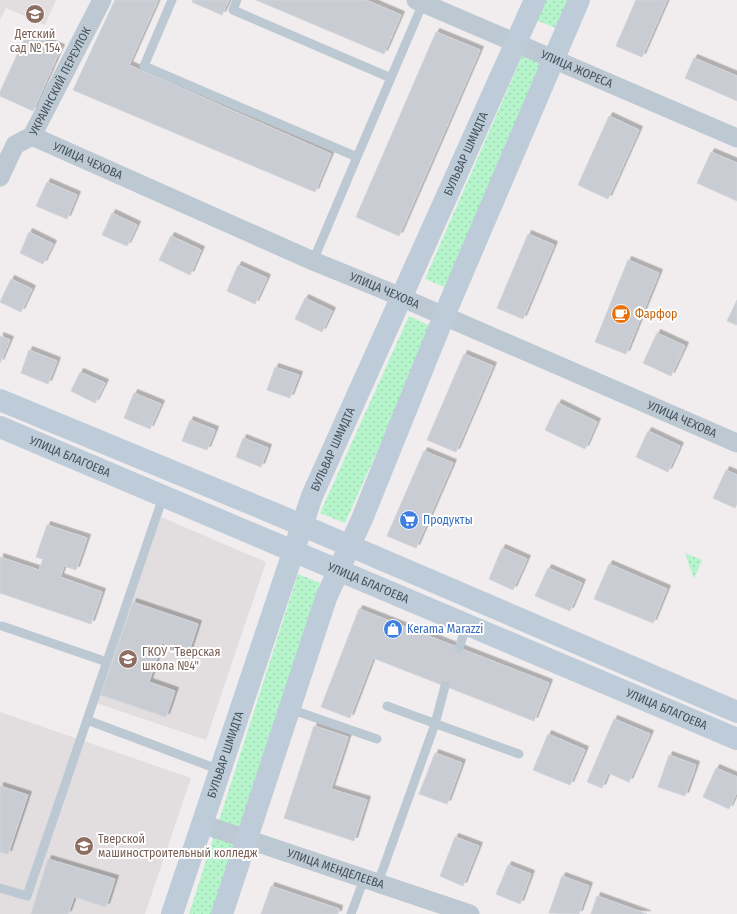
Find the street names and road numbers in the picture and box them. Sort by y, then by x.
street label: УКРАИНСКИЙ ПЕРЕУЛОК [26,24,94,139]
street label: УЛИЦА ЖОРЕСА [538,47,615,91]
street label: БУЛЬВАР ШМИДТА [441,109,491,198]
street label: УЛИЦА ЧЕХОВА [50,139,125,183]
street label: УЛИЦА ЧЕХОВА [347,269,422,312]
street label: УЛИЦА ЧЕХОВА [644,397,720,441]
street label: БУЛЬВАР ШМИДТА [308,405,358,493]
street label: УЛИЦА БЛАГОЕВА [26,433,113,480]
street label: УЛИЦА БЛАГОЕВА [325,559,412,607]
street label: УЛИЦА БЛАГОЕВА [623,685,710,733]
street label: БУЛЬВАР ШМИДТА [204,709,247,800]
street label: УЛИЦА МЕНДЕЛЕЕВА [284,846,387,892]

